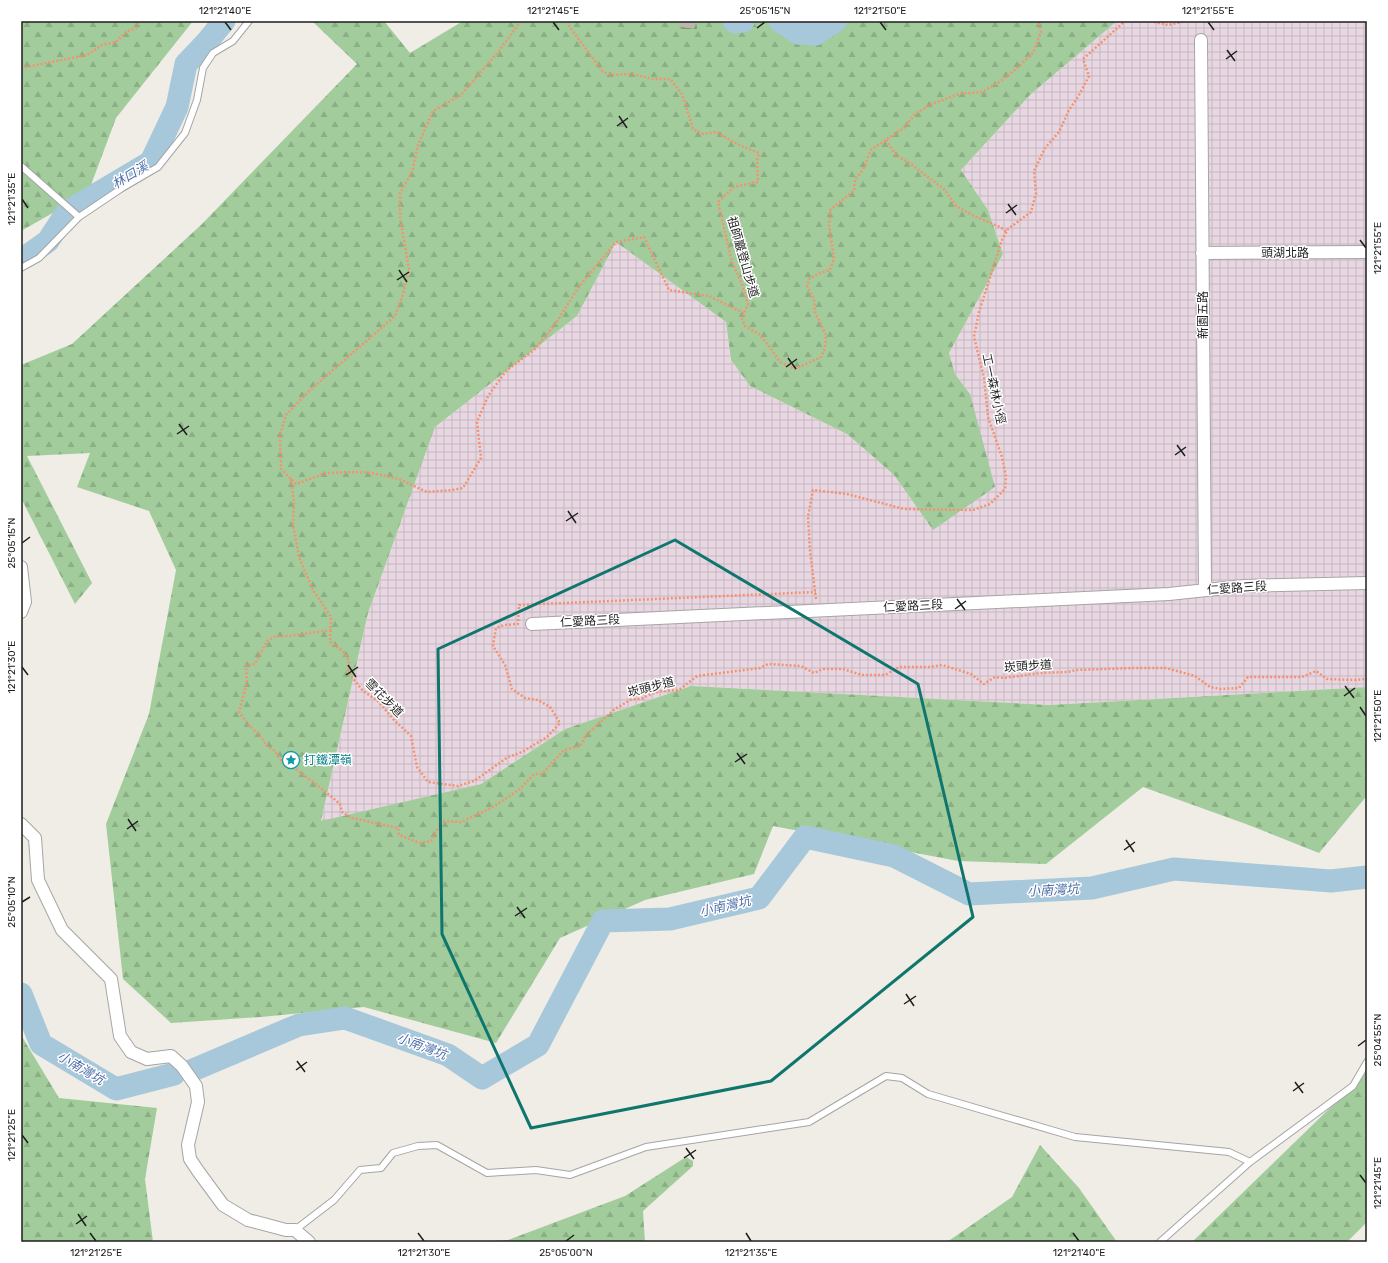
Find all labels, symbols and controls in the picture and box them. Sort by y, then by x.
text: 121°21'40"E [199,5,251,17]
text: 121°21'45"E [527,5,579,17]
text: 25°05'15"N [739,5,791,17]
text: 121°21'50"E [854,5,906,17]
text: 121°21'55"E [1182,5,1234,17]
water label: 林口溪 [109,158,152,191]
text: 121°21'35"E [6,173,18,225]
street label: 祖師巖登山步道 [725,215,761,299]
text: 121°21'55"E [1372,222,1384,274]
street label: 頭湖北路 [1261,246,1309,260]
street label: 新園五路 [1196,291,1210,339]
street label: 工一森林小徑 [980,352,1008,426]
text: 25°05'15"N [6,517,18,569]
street label: 仁愛路三段 [1207,579,1267,597]
street label: 仁愛路三段 [883,597,943,615]
street label: 仁愛路三段 [560,612,620,630]
text: 121°21'30"E [6,641,18,693]
street label: 崁頭步道 [1004,657,1052,675]
street label: 崁頭步道 [626,674,676,700]
street label: 雪花步道 [362,676,406,720]
text: 121°21'50"E [1372,690,1384,742]
place icon: 打鐵潭嶺 [281,750,301,770]
place label: 打鐵潭嶺 [304,753,352,767]
text: 25°05'10"N [6,876,18,928]
water label: 小南灣坑 [1027,881,1081,899]
water label: 小南灣坑 [698,892,754,919]
text: 25°04'55"N [1372,1014,1384,1066]
water label: 小南灣坑 [395,1030,451,1063]
water label: 小南灣坑 [55,1048,109,1089]
text: 121°21'25"E [6,1109,18,1161]
text: 121°21'45"E [1372,1157,1384,1209]
text: 121°21'25"E [70,1247,122,1259]
text: 121°21'30"E [398,1247,450,1259]
text: 25°05'00"N [539,1247,593,1259]
text: 121°21'35"E [725,1247,777,1259]
text: 121°21'40"E [1053,1247,1105,1259]

